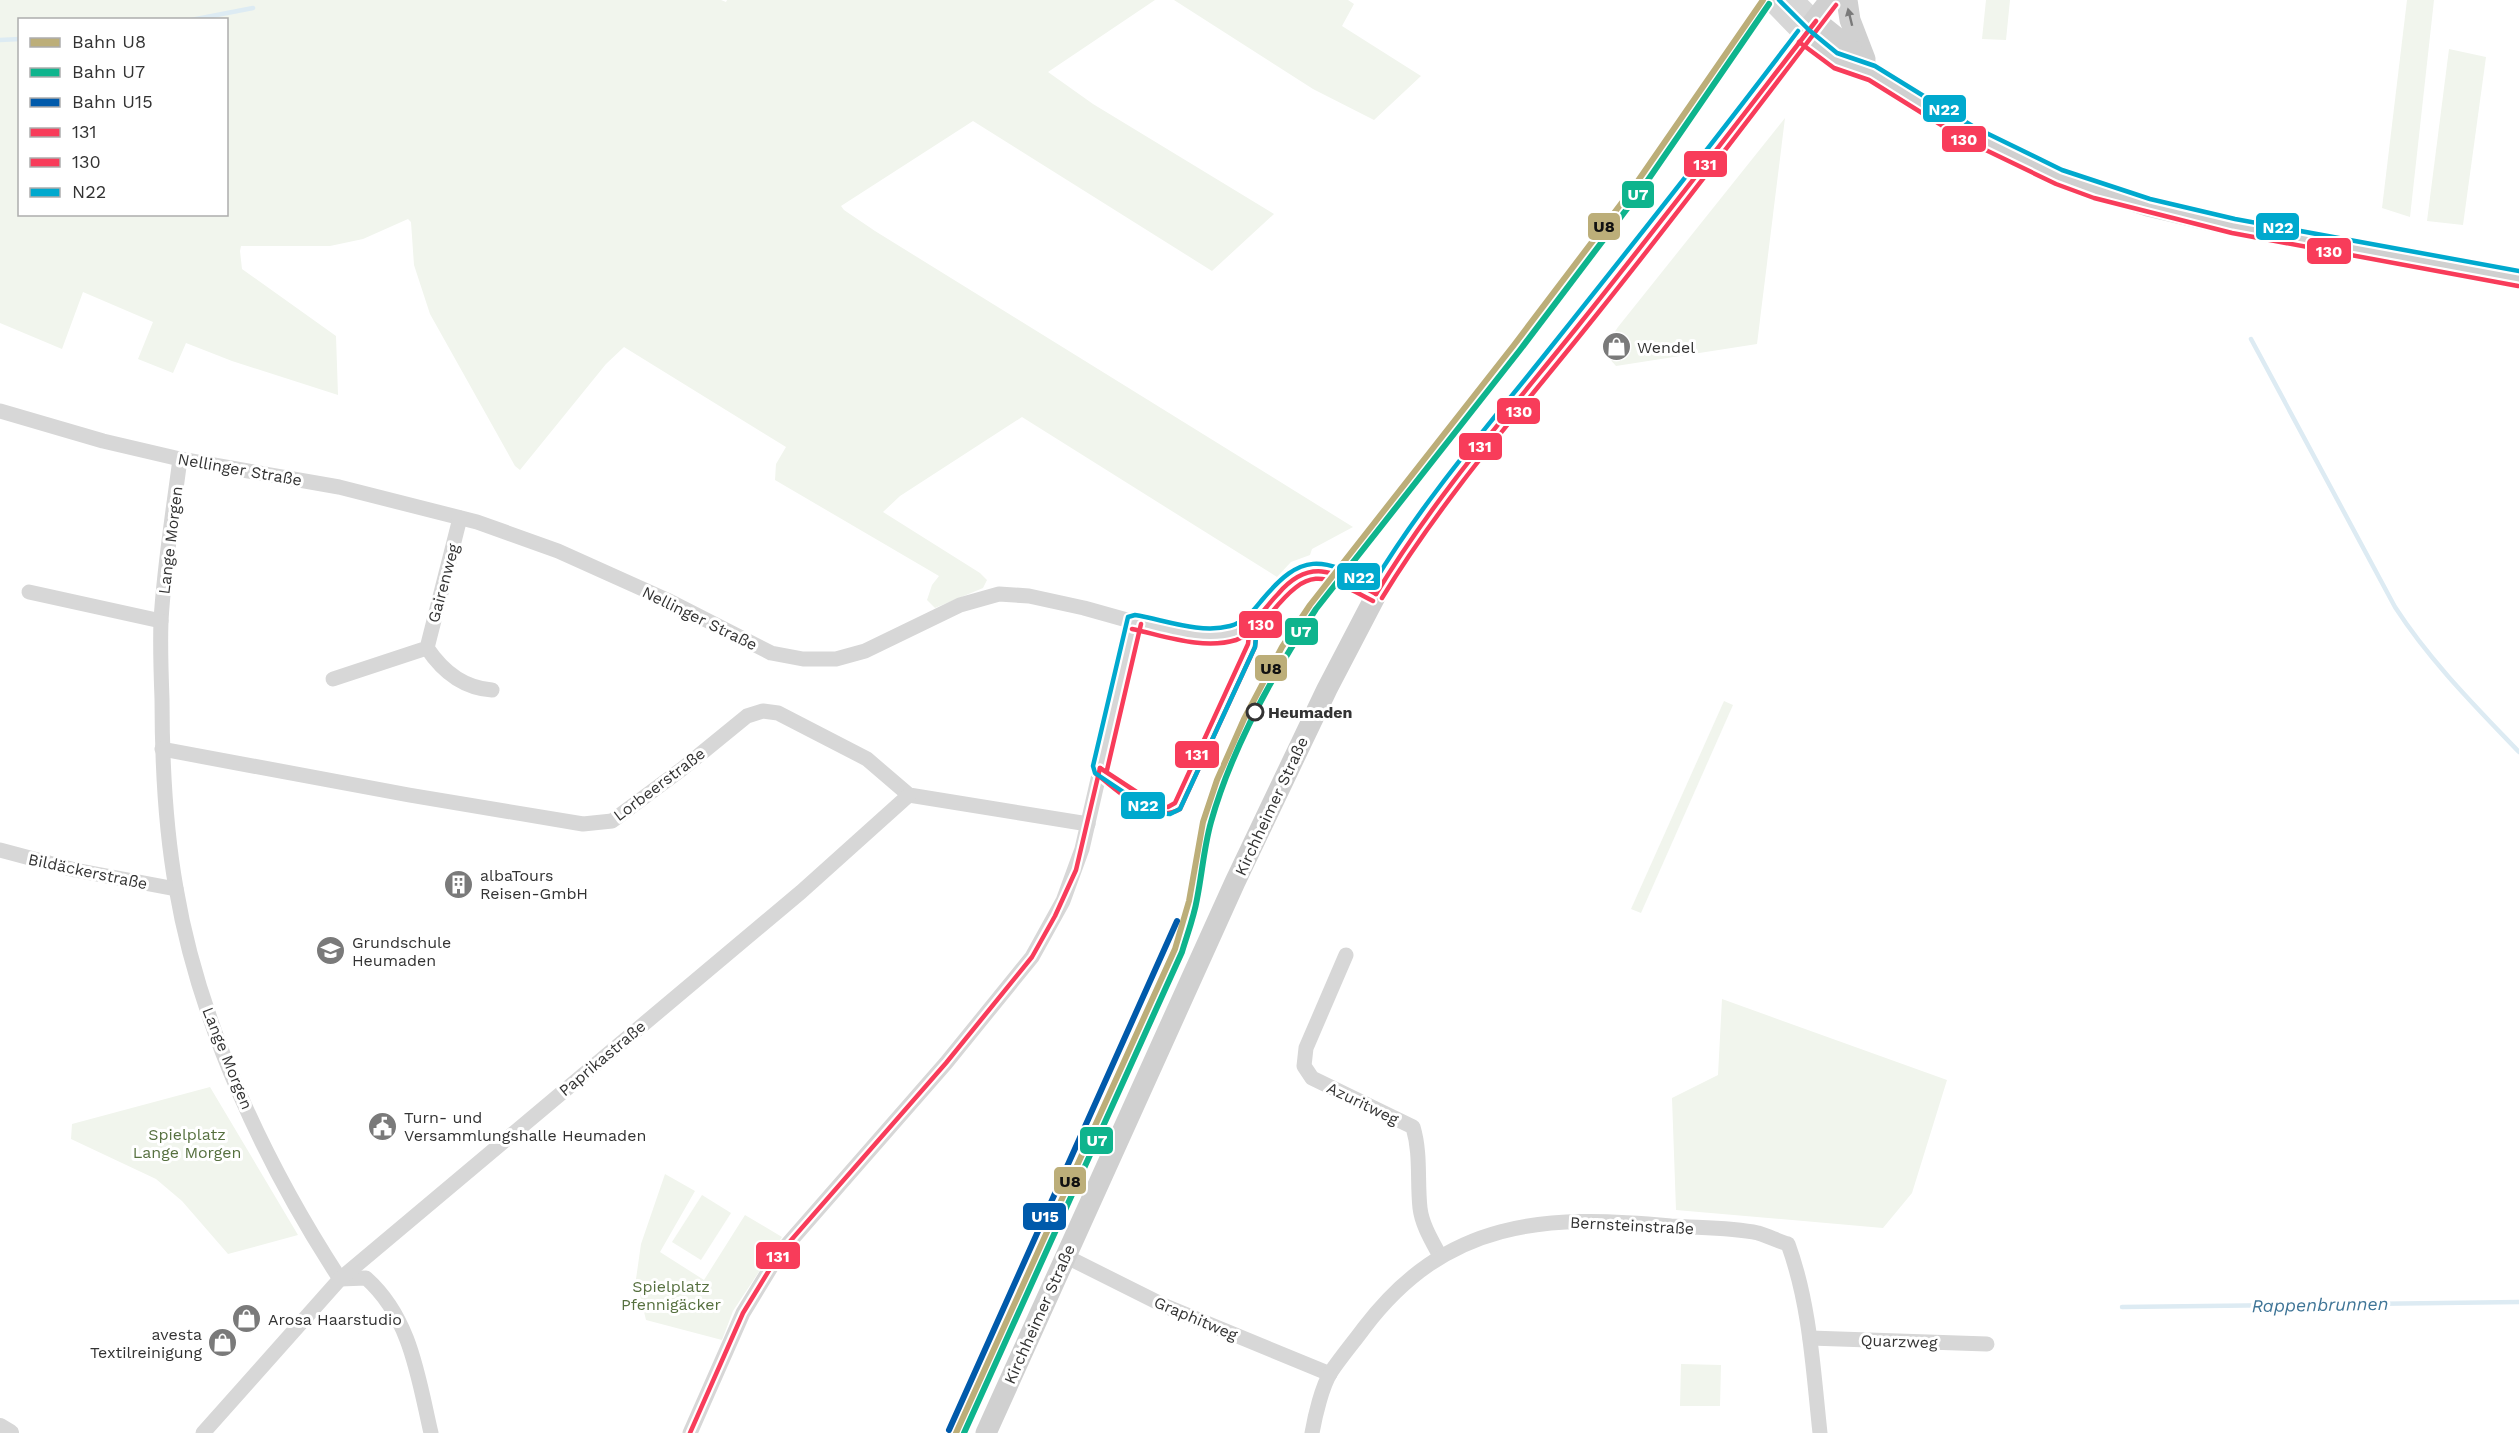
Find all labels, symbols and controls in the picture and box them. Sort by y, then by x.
one-way arrow [1845,8,1855,27]
legend [18,18,228,216]
text: Bahn U8 [72,31,146,52]
text: Bahn U7 [72,61,145,82]
text: Bahn U15 [72,91,153,112]
line badge: N22 [1922,94,1967,123]
text: N22 [1929,100,1959,119]
text: 131 [72,121,97,142]
line badge: 130 [1941,125,1987,153]
text: 130 [1951,130,1977,149]
line badge: 131 [1683,150,1728,178]
text: 130 [72,151,101,172]
text: 131 [1693,155,1717,174]
line badge: U7 [1621,180,1655,209]
text: N22 [72,181,106,202]
text: U7 [1627,185,1649,204]
line badge: U8 [1587,212,1621,241]
line badge: N22 [2255,212,2300,241]
text: U8 [1593,217,1615,236]
text: N22 [2263,218,2293,237]
line badge: 130 [2306,237,2352,265]
text: 130 [2316,242,2342,261]
shop icon: Wendel [1600,331,1632,363]
place label: Wendel [1637,338,1695,357]
line badge: 130 [1496,397,1541,425]
text: 130 [1506,402,1532,421]
line badge: 131 [1458,432,1503,461]
text: 131 [1468,437,1492,456]
street label: Nellinger Straße [176,449,303,490]
street label: Lange Morgen [154,485,187,595]
street label: Gairenweg [424,541,463,625]
line badge: N22 [1336,562,1381,591]
text: N22 [1344,568,1374,587]
street label: Nellinger Straße [639,582,760,655]
line badge: 130 [1238,610,1283,639]
text: 130 [1248,615,1274,634]
line badge: U7 [1284,617,1319,646]
text: U7 [1290,622,1312,641]
line badge: U8 [1254,654,1288,682]
text: U8 [1260,659,1282,678]
marker: Heumaden [1246,703,1264,721]
place label: Heumaden [1268,703,1352,722]
street label: Kirchheimer Straße [1231,734,1312,879]
line badge: 131 [1174,740,1220,769]
street label: Lorbeerstraße [610,744,709,825]
text: 131 [1185,745,1209,764]
line badge: N22 [1120,791,1166,820]
text: N22 [1128,796,1158,815]
street label: Bildäckerstraße [27,850,149,893]
place label: albaTours Reisen-GmbH [480,866,588,903]
building icon: albaTours Reisen-GmbH [443,868,475,900]
place label: Grundschule Heumaden [352,933,451,970]
school or university icon: Grundschule Heumaden [315,935,347,967]
street label: Lange Morgen [198,1004,257,1112]
street label: Paprikastraße [555,1017,649,1100]
street label: Azuritweg [1324,1078,1402,1129]
place label: Turn- und Versammlungshalle Heumaden [404,1108,646,1145]
public building icon: Turn- und Versammlungshalle Heumaden [367,1110,399,1142]
park label: Spielplatz Lange Morgen [133,1125,241,1162]
line badge: U7 [1079,1126,1114,1155]
text: U7 [1086,1131,1108,1150]
line badge: U8 [1053,1166,1087,1195]
text: U8 [1059,1172,1081,1191]
line badge: U15 [1022,1202,1067,1231]
text: U15 [1031,1207,1059,1226]
street label: Bernsteinstraße [1569,1213,1695,1238]
line badge: 131 [755,1241,801,1270]
street label: Kirchheimer Straße [1000,1241,1079,1387]
text: 131 [766,1247,790,1266]
park label: Spielplatz Pfennigäcker [621,1277,722,1314]
street label: Graphitweg [1151,1292,1241,1345]
water label: Rappenbrunnen [2251,1293,2389,1316]
shop icon: Arosa Haarstudio [231,1303,263,1335]
place label: Arosa Haarstudio [268,1310,402,1329]
place label: avesta Textilreinigung [90,1325,202,1362]
shop icon: avesta Textilreinigung [207,1327,239,1359]
street label: Quarzweg [1860,1331,1938,1352]

